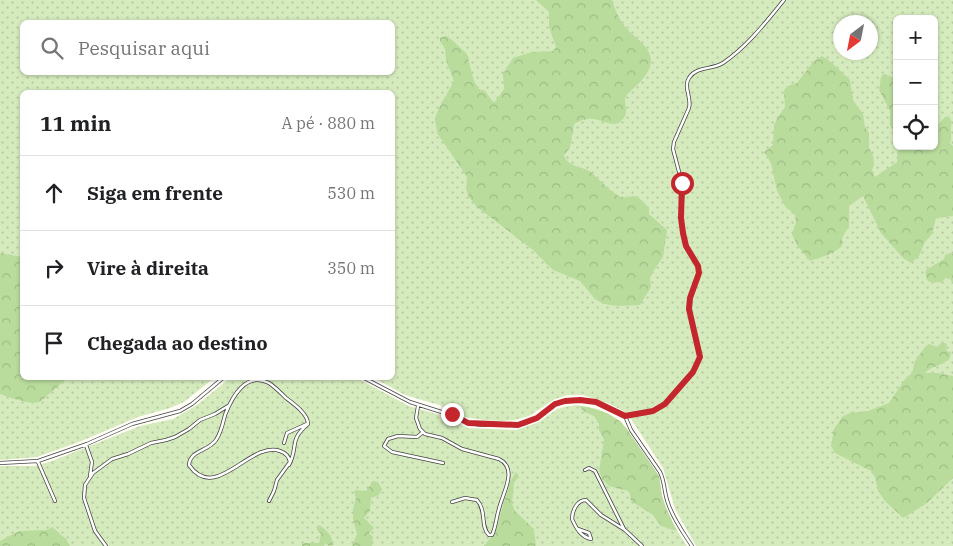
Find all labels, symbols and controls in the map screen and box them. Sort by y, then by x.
north arrow [833,15,878,60]
map controls [893,15,938,150]
button: + [893,15,938,60]
search box [20,20,395,75]
icon: search [38,34,66,62]
text: Pesquisar aqui [78,36,210,60]
button: − [893,60,938,105]
button: locate [893,105,938,150]
text: 11 min [40,109,111,137]
text: A pé · 880 m [281,113,375,133]
route start [671,172,694,195]
icon: ahead [40,179,68,207]
text: Siga em frente [87,181,223,205]
text: 530 m [327,183,375,203]
icon: right [40,254,68,282]
text: Vire à direita [87,256,209,280]
text: 350 m [327,258,375,278]
icon: arrive [40,329,68,357]
text: Chegada ao destino [87,331,268,355]
route end [441,403,464,426]

